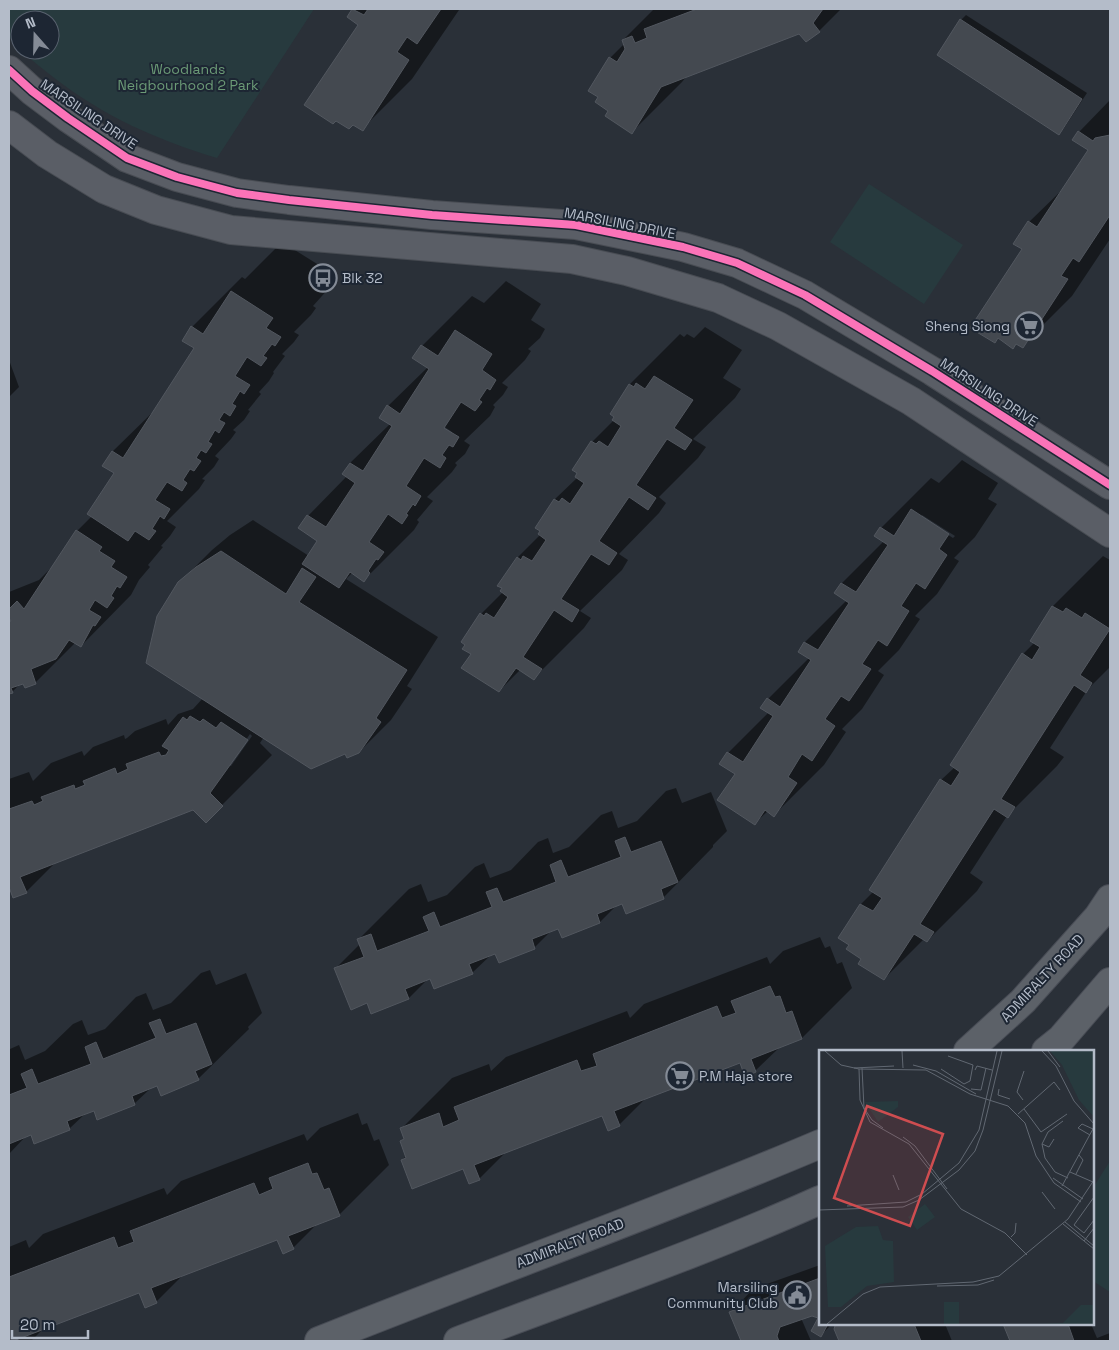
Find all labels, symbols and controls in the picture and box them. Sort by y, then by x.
north arrow [10,10,60,60]
text: N [23,13,38,33]
park label: Woodlands Neigbourhood 2 Park [117,60,259,94]
street label: MARSILING DRIVE [37,75,141,153]
street label: MARSILING DRIVE [563,203,677,243]
bus stop icon: Blk 32 [308,263,338,293]
place label: Blk 32 [342,269,383,287]
supermarket icon: Sheng Siong [1014,311,1044,341]
place label: Sheng Siong [925,317,1010,335]
street label: MARSILING DRIVE [937,354,1041,430]
street label: ADMIRALTY ROAD [997,930,1087,1026]
inset map [819,1050,1094,1325]
supermarket icon: P.M Haja store [665,1061,695,1091]
place label: P.M Haja store [699,1067,793,1085]
street label: ADMIRALTY ROAD [514,1214,626,1272]
place label: Marsiling Community Club [667,1278,778,1312]
public building icon: Marsiling Community Club [782,1280,812,1310]
scale bar [12,1308,89,1340]
text: 20 m [20,1315,55,1334]

